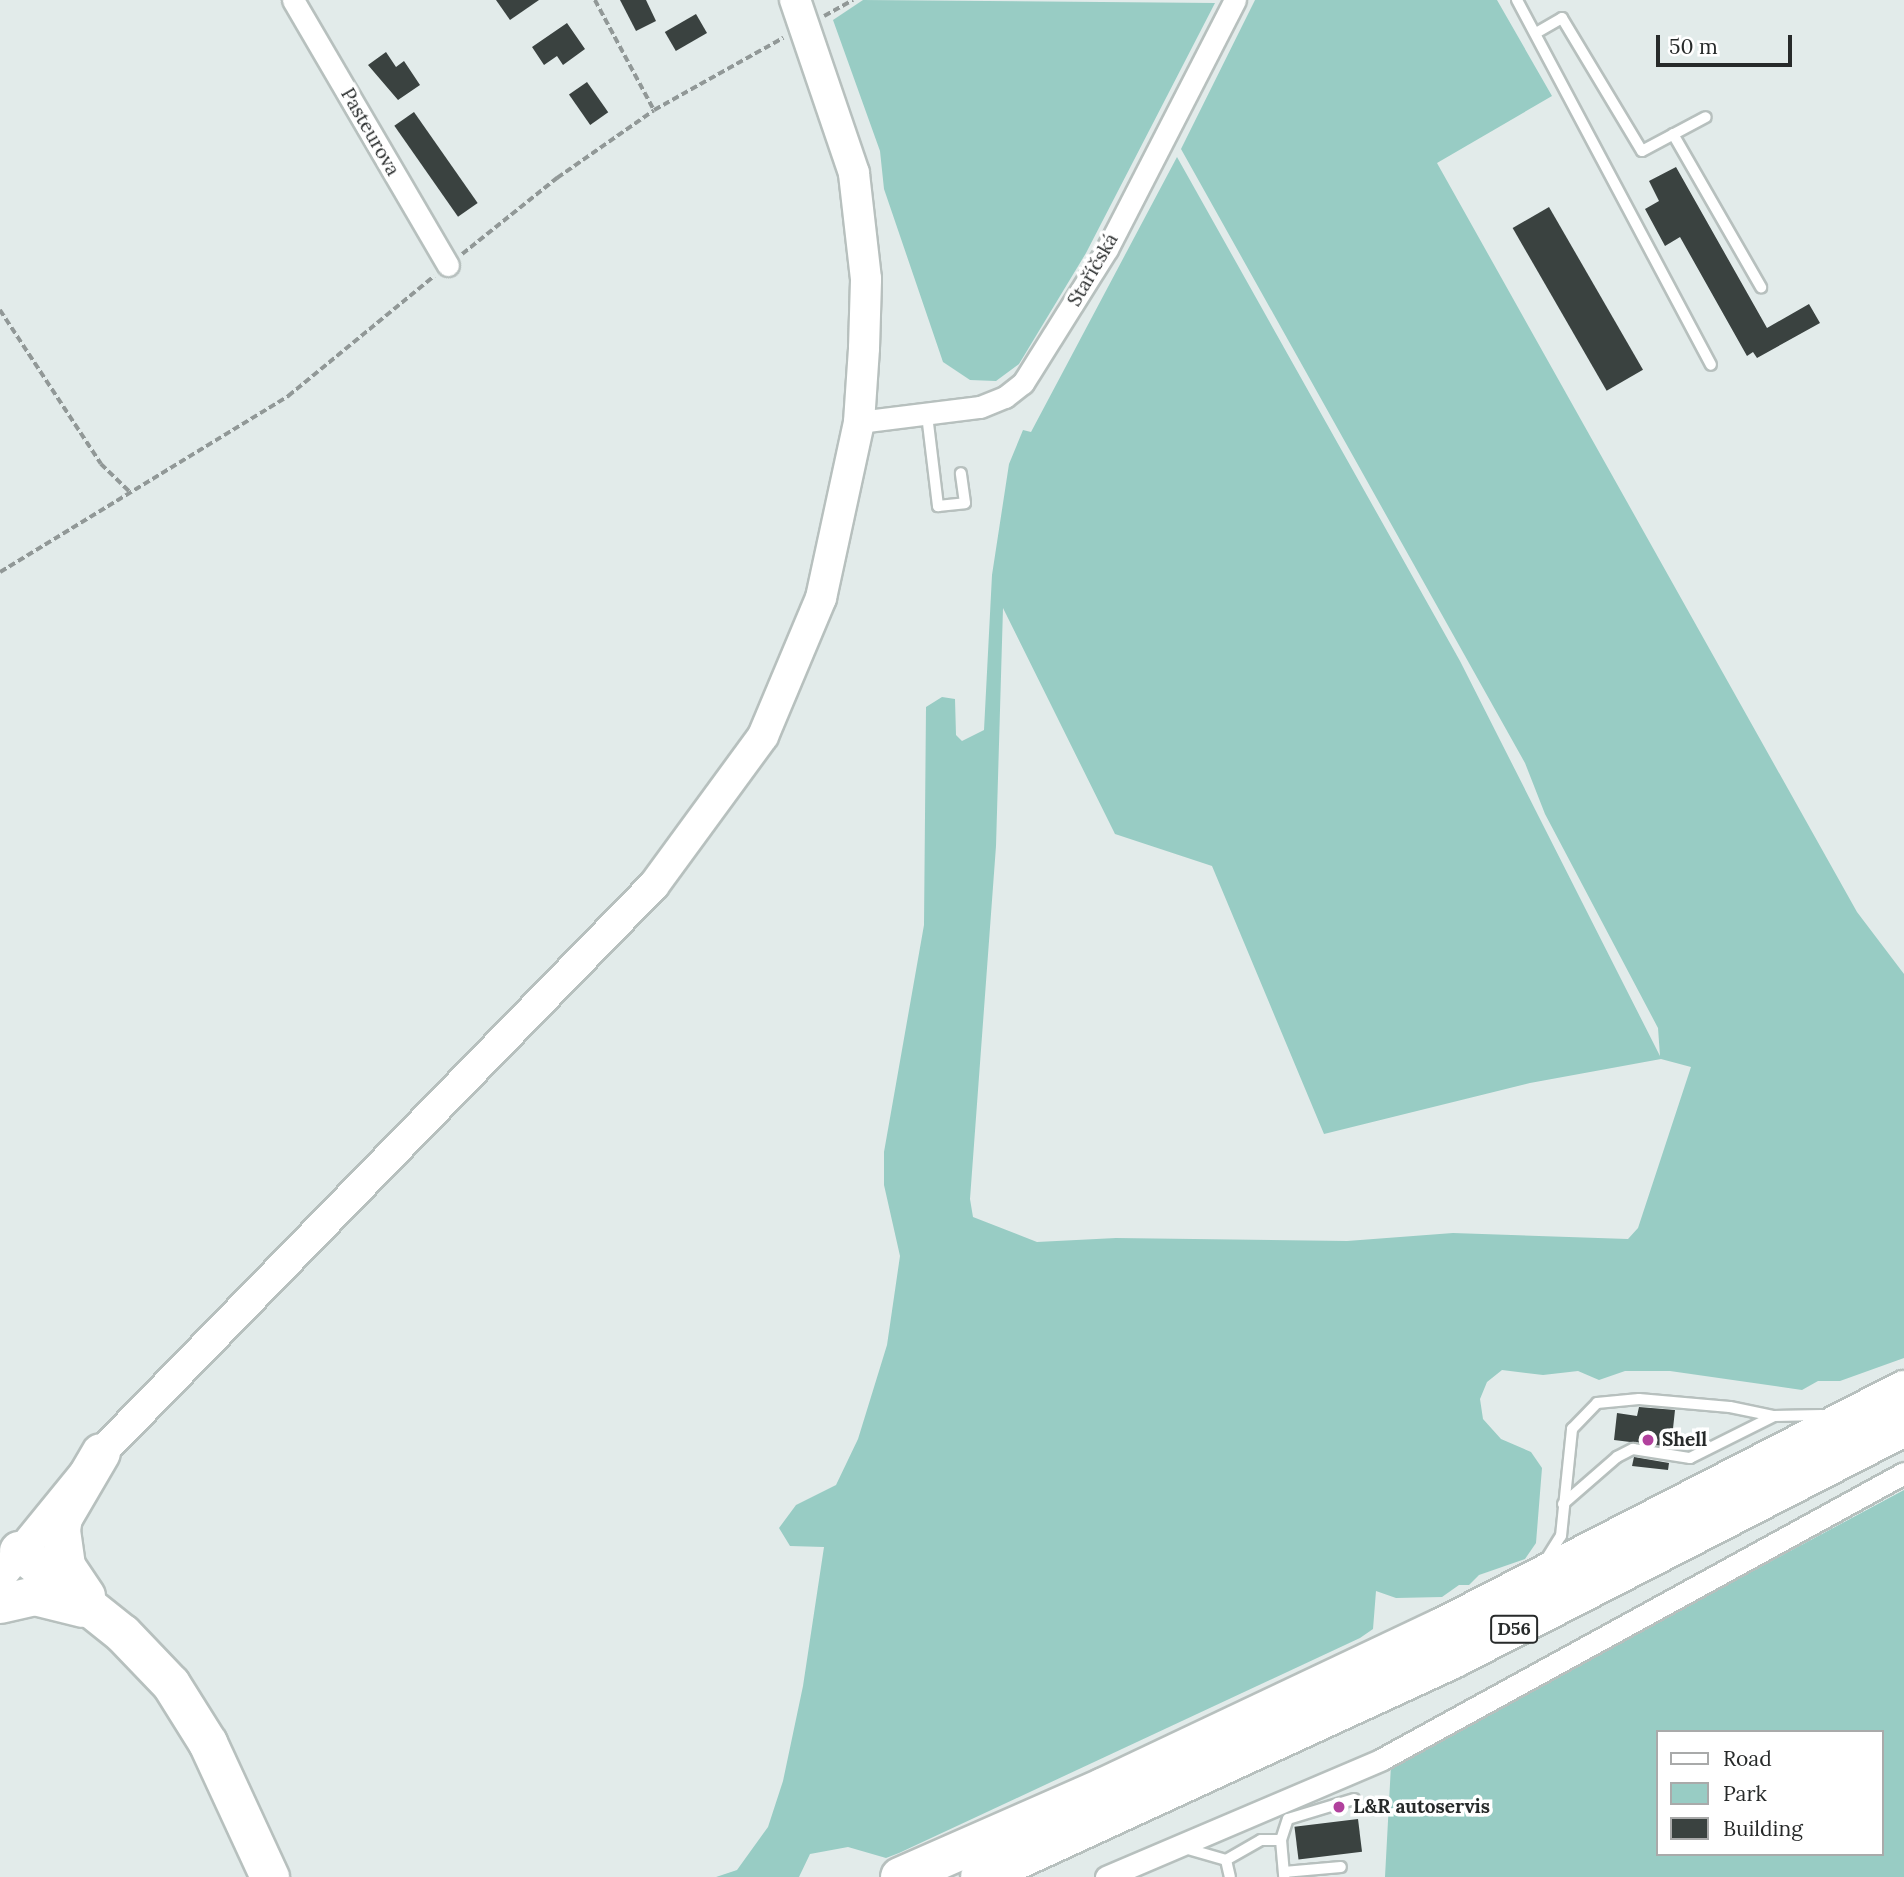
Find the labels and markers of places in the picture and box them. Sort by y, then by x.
place label: Shell [1662,1429,1707,1451]
marker: Shell [1640,1432,1656,1448]
place label: L&R autoservis [1353,1796,1490,1818]
marker: L&R autoservis [1331,1799,1347,1815]

